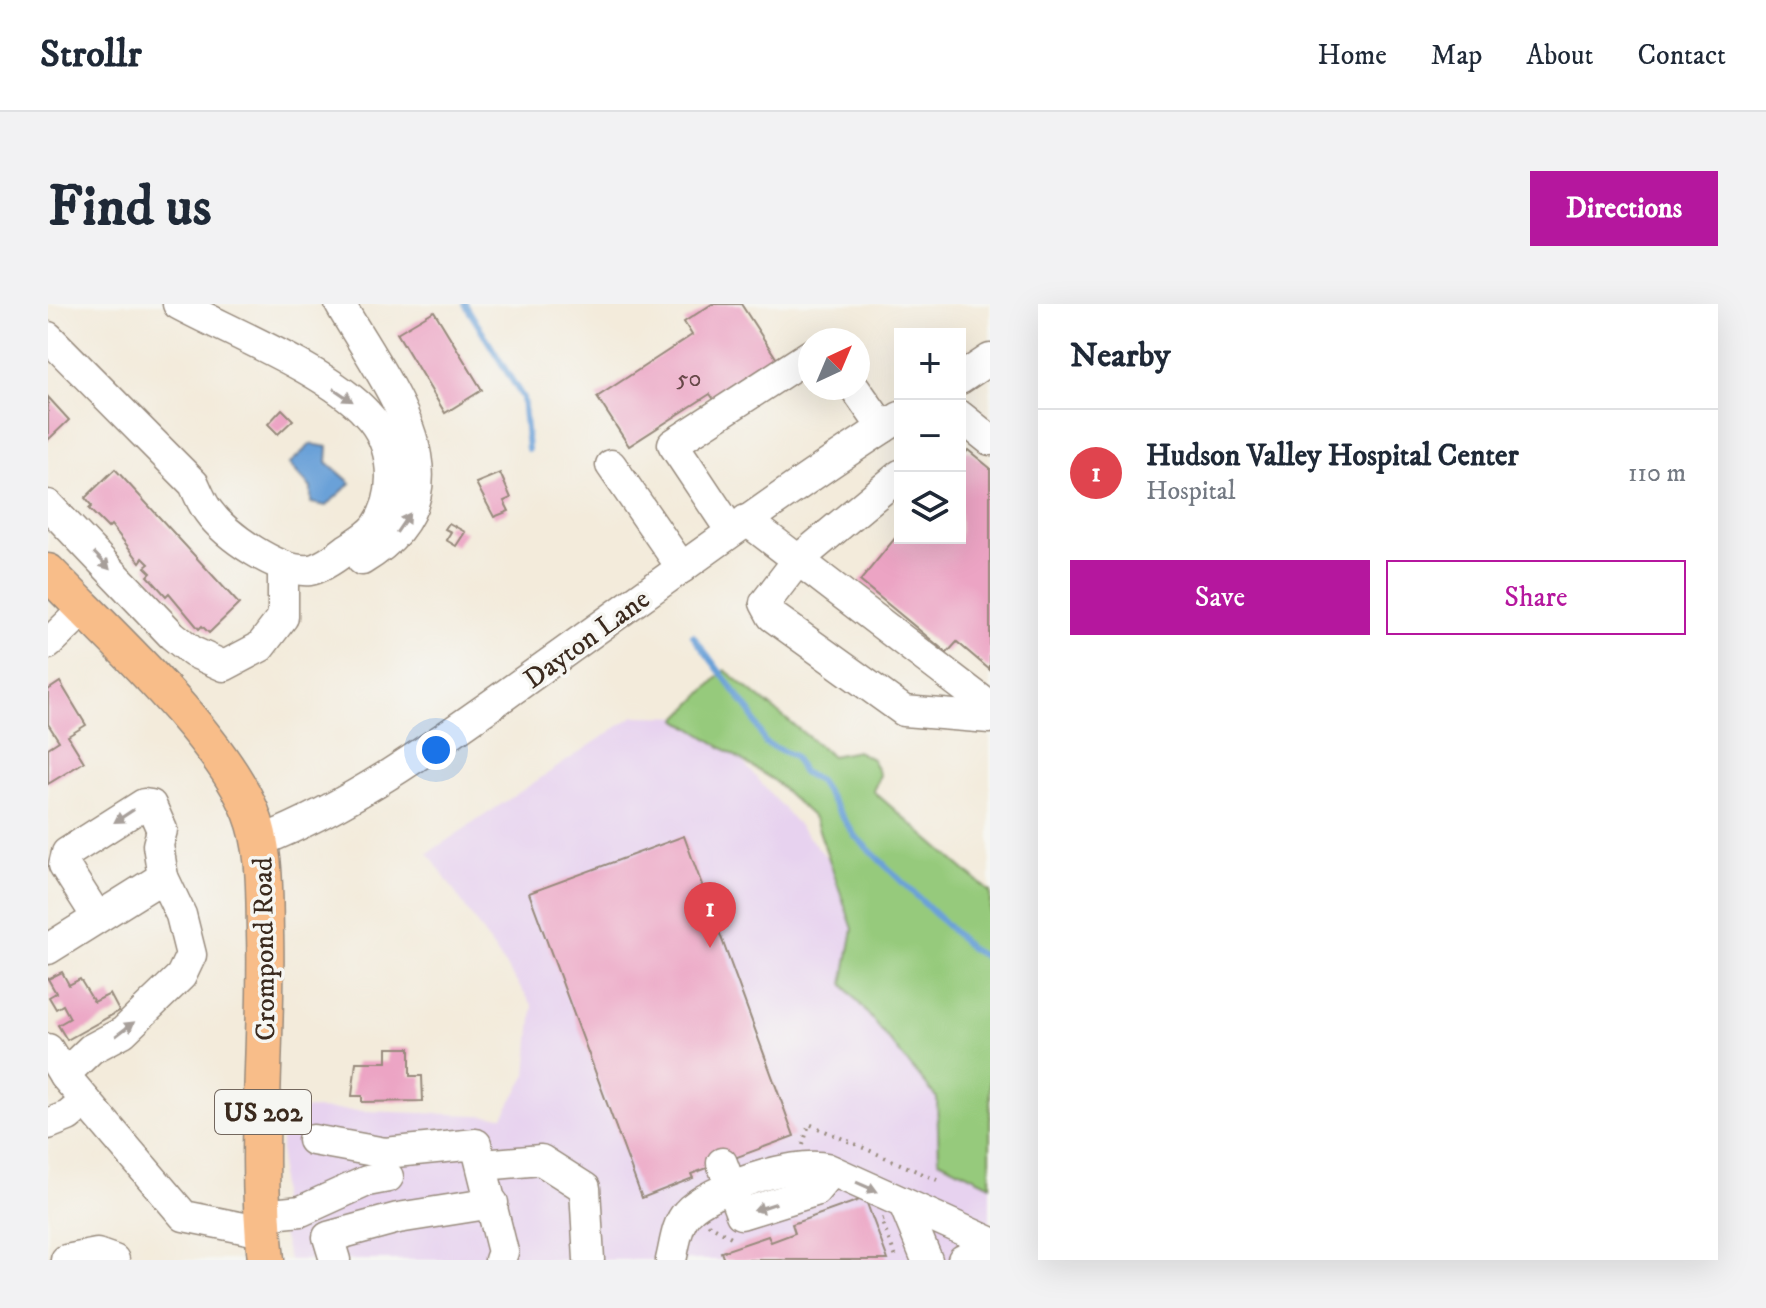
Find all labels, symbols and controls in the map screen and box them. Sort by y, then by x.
text: Strollr [40,31,142,79]
text: Home [1318,38,1387,73]
text: Map [1431,38,1482,73]
text: About [1526,38,1593,73]
text: Contact [1637,38,1726,73]
button: Directions [1530,171,1718,246]
text: Find us [48,173,212,243]
north arrow [798,328,870,400]
map controls [894,328,966,544]
button: + [894,328,966,400]
text: Nearby [1070,335,1171,377]
house number: 50 [677,364,701,394]
one-way arrow [333,387,354,402]
button: − [894,400,966,472]
text: Hudson Valley Hospital Center [1146,438,1519,475]
text: 1 [1091,457,1101,490]
text: 110 m [1628,457,1686,490]
button: layers [894,472,966,544]
text: Hospital [1146,475,1236,508]
one-way arrow [395,513,410,534]
one-way arrow [92,551,110,570]
button: Save [1070,560,1370,635]
button: Share [1386,560,1686,635]
street label: Dayton Lane [517,582,657,697]
your location [416,730,456,770]
one-way arrow [113,809,135,823]
street label: Crompond Road [245,857,284,1041]
pin: 1 [684,882,736,948]
one-way arrow [115,1021,135,1037]
road number: US 202 [215,1090,311,1134]
one-way arrow [856,1180,879,1194]
one-way arrow [753,1201,777,1213]

